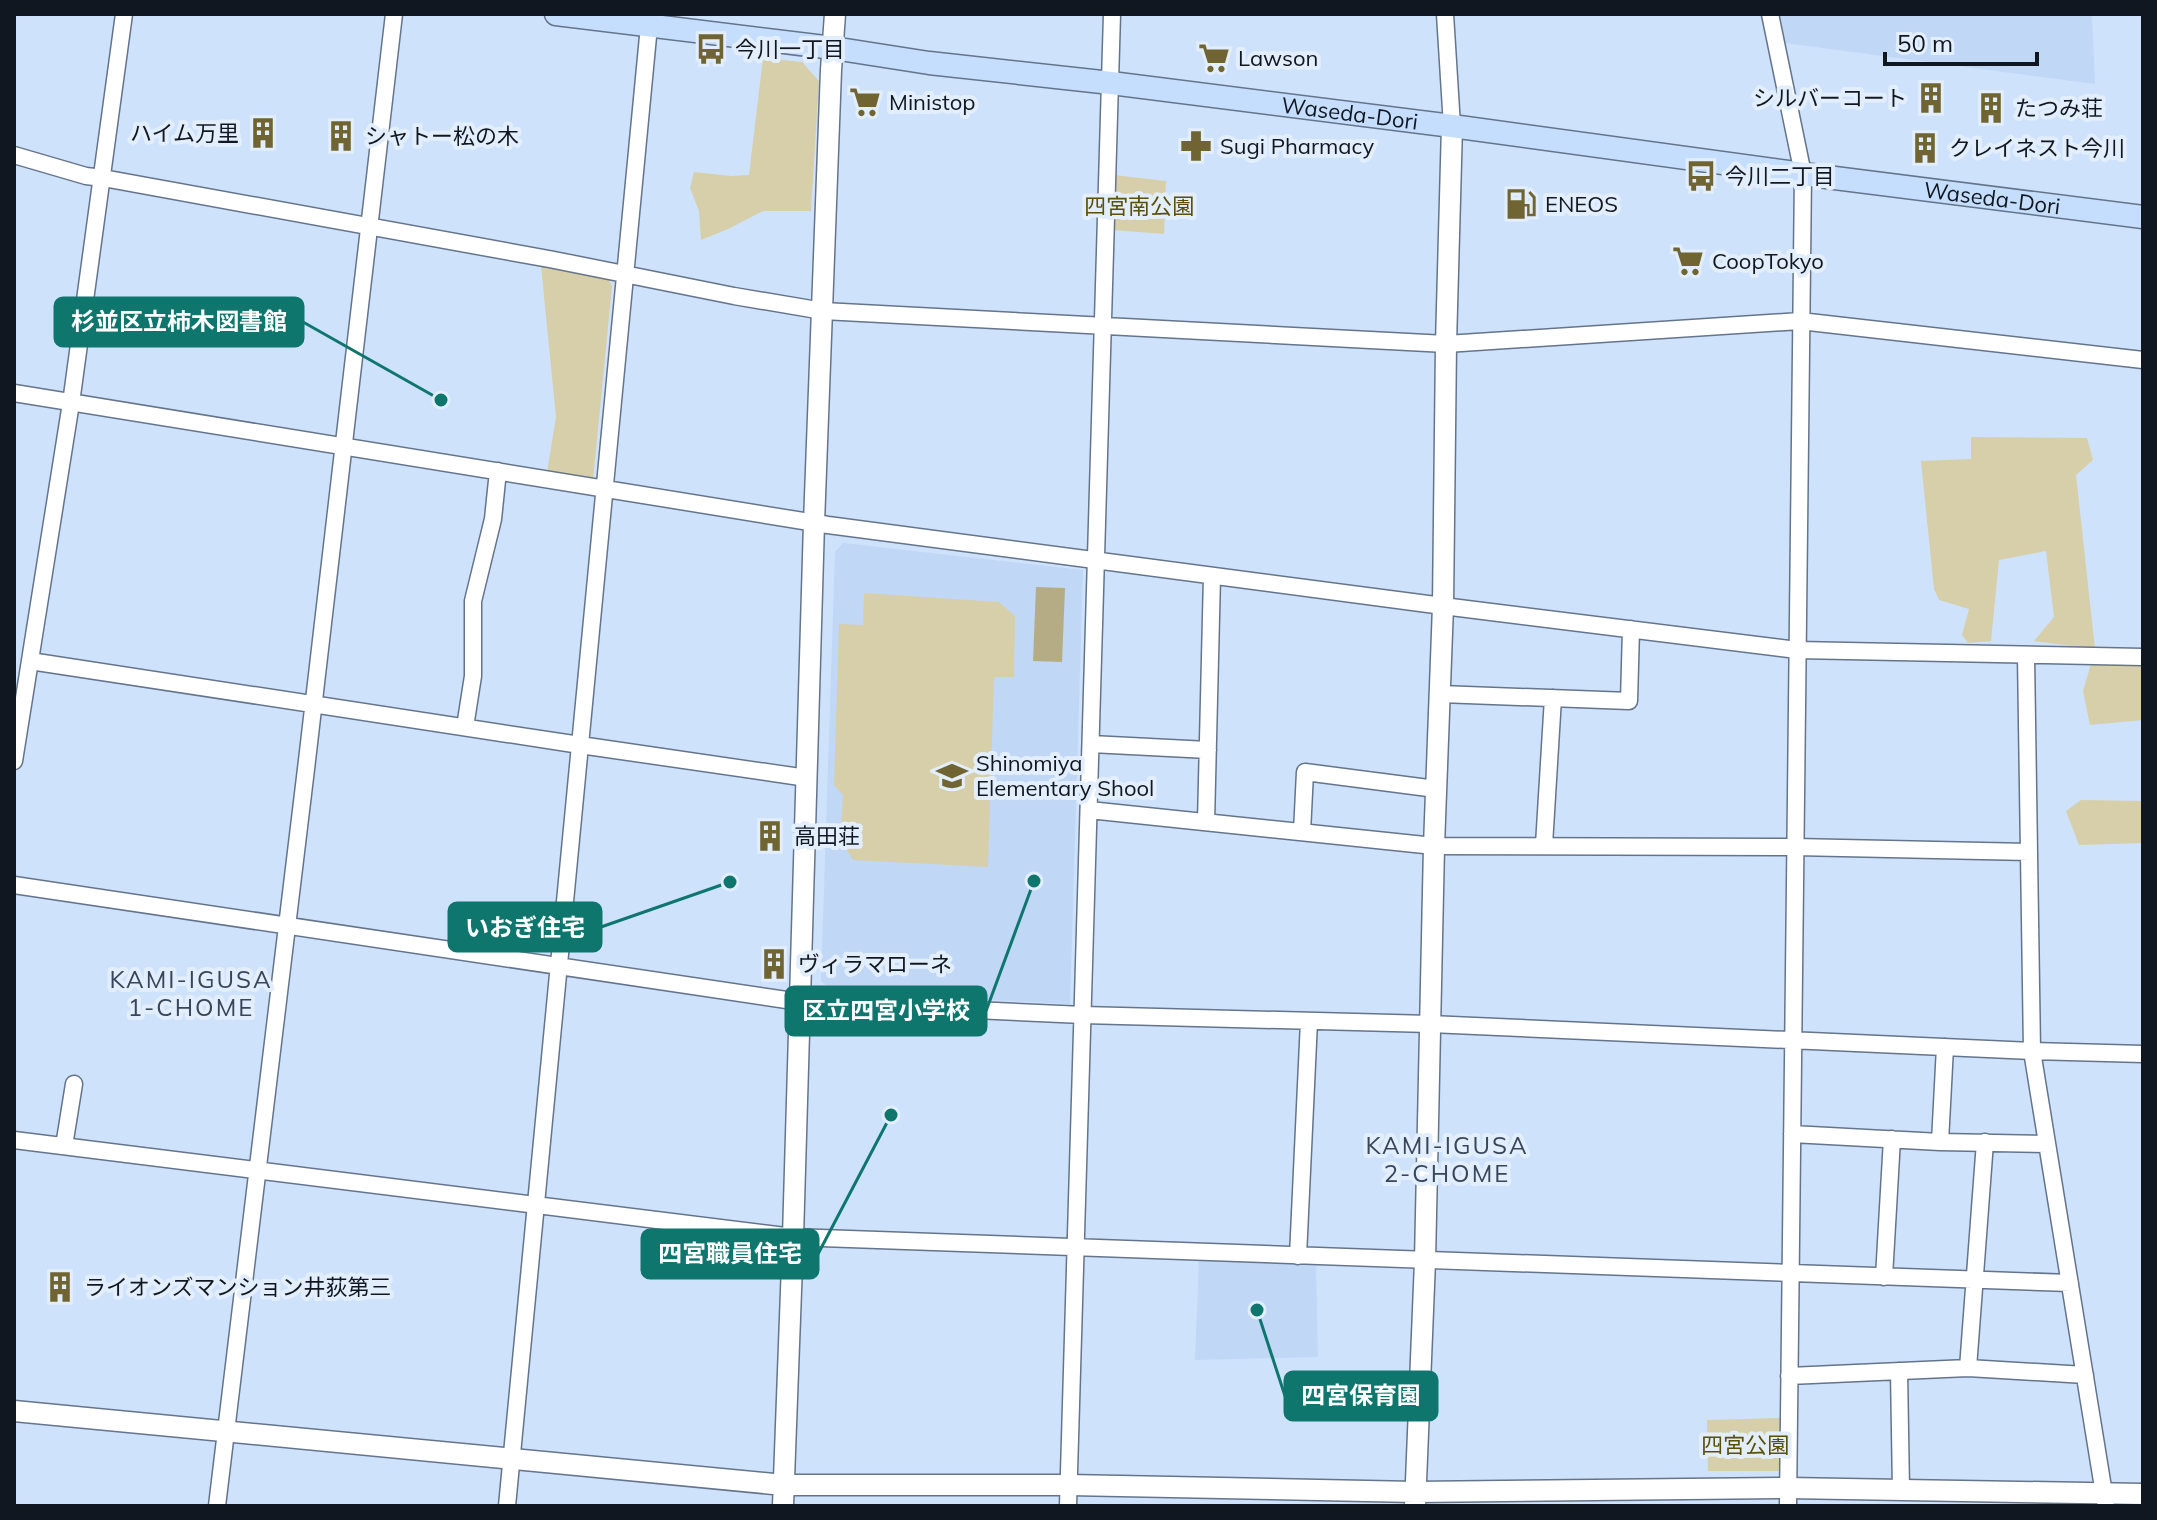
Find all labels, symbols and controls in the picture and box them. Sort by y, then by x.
scale bar [1885,16,2037,66]
text: 50 m [1897,28,1953,58]
bus stop icon: 今川一丁目 [694,32,728,66]
place label: 今川一丁目 [735,35,845,63]
supermarket icon: Lawson [1197,41,1231,75]
place label: Lawson [1238,44,1318,72]
building icon: シルバーコート [1914,81,1948,115]
place label: シルバーコート [1753,84,1907,112]
supermarket icon: Ministop [848,85,882,119]
place label: Ministop [889,88,975,116]
street label: Waseda-Dori [1280,91,1420,136]
building icon: たつみ荘 [1974,91,2008,125]
place label: たつみ荘 [2015,94,2103,122]
building icon: ハイム万里 [246,116,280,150]
place label: ハイム万里 [130,119,239,147]
building icon: シャトー松の木 [324,119,358,153]
place label: シャトー松の木 [365,122,519,150]
pharmacy icon: Sugi Pharmacy [1179,129,1213,163]
building icon: クレイネスト今川 [1908,131,1942,165]
place label: Sugi Pharmacy [1220,132,1375,160]
place label: クレイネスト今川 [1949,134,2125,162]
bus stop icon: 今川二丁目 [1684,159,1718,193]
place label: 今川二丁目 [1725,162,1835,190]
street label: Waseda-Dori [1922,175,2062,220]
fuel station icon: ENEOS [1504,187,1538,221]
place label: ENEOS [1545,190,1618,218]
park label: 四宮南公園 [1084,192,1194,220]
supermarket icon: CoopTokyo [1671,244,1705,278]
place label: CoopTokyo [1712,247,1824,275]
callout: 杉並区立柿木図書館 [55,298,303,346]
text: 杉並区立柿木図書館 [71,306,287,336]
place label: Shinomiya Elementary Shool [976,749,1154,802]
school or university icon: Shinomiya Elementary Shool [935,759,969,793]
building icon: 高田荘 [753,819,787,853]
place label: 高田荘 [794,822,860,850]
callout: いおぎ住宅 [449,903,601,951]
text: いおぎ住宅 [465,912,585,942]
building icon: ヴィラマローネ [757,947,791,981]
place label: ヴィラマローネ [798,950,952,978]
district label: KAMI-IGUSA 1-CHOME [109,964,273,1022]
callout: 区立四宮小学校 [786,987,986,1035]
text: 区立四宮小学校 [802,995,970,1025]
district label: KAMI-IGUSA 2-CHOME [1365,1130,1529,1188]
callout: 四宮職員住宅 [642,1230,818,1278]
text: 四宮職員住宅 [658,1238,802,1268]
building icon: ライオンズマンション井荻第三 [43,1270,77,1304]
place label: ライオンズマンション井荻第三 [84,1273,392,1301]
callout: 四宮保育園 [1285,1372,1437,1420]
text: 四宮保育園 [1301,1380,1421,1410]
park label: 四宮公園 [1701,1431,1789,1459]

